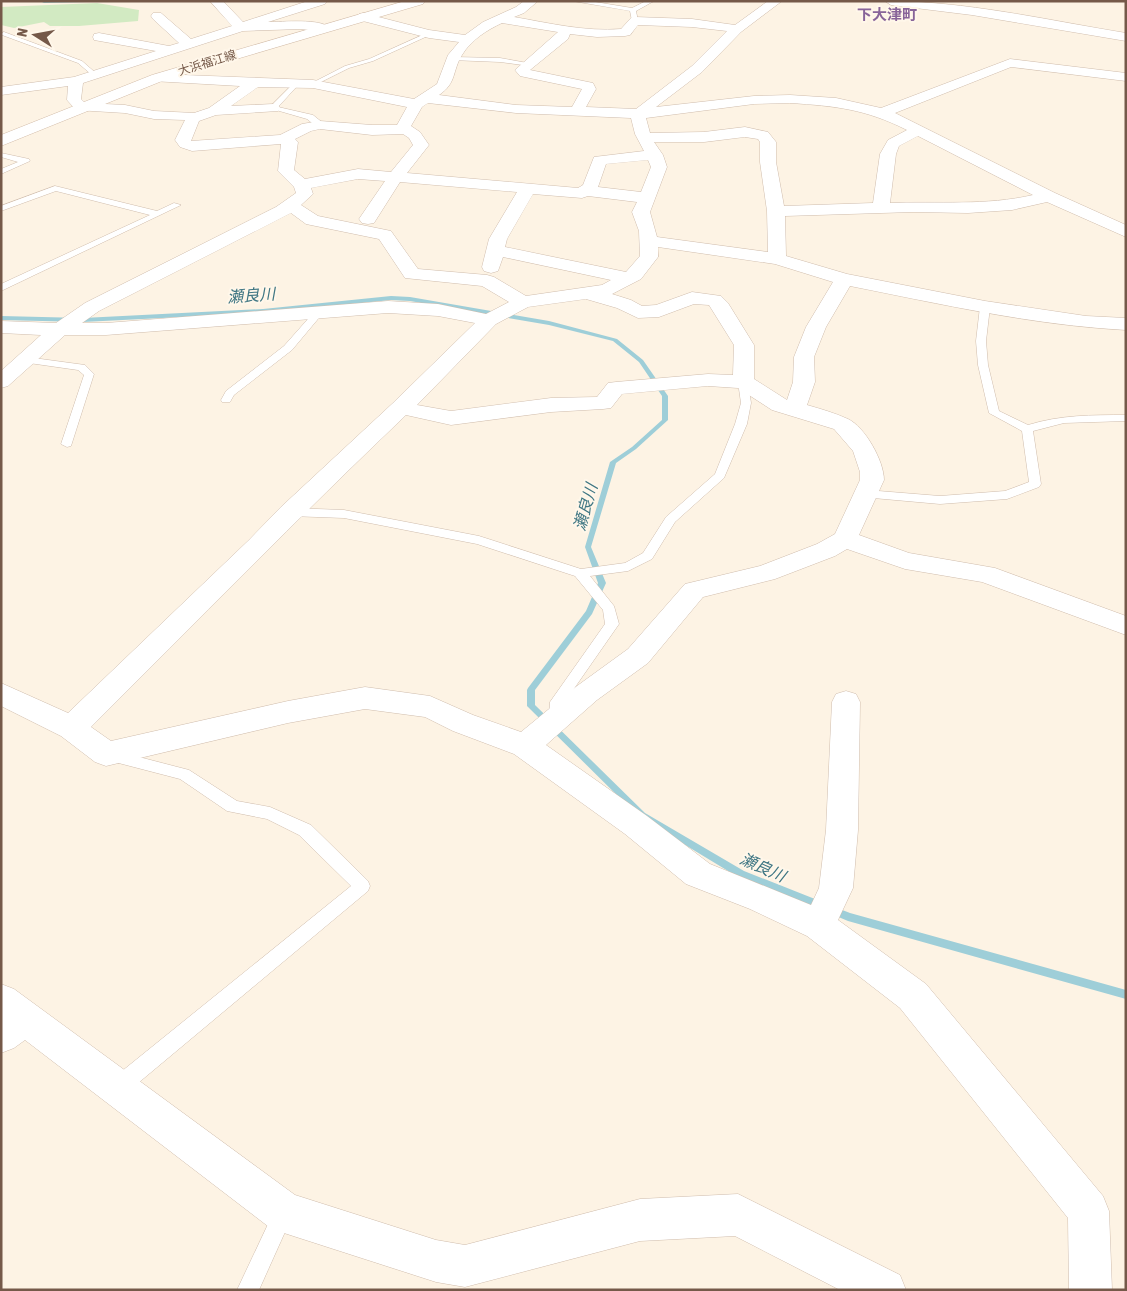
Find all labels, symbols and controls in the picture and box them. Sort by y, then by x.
district label: 下大津町 [857,6,917,23]
north arrow [10,10,60,60]
text: N [14,27,31,38]
street label: 大浜福江線 [176,48,238,78]
water label: 瀬良川 [226,284,278,306]
water label: 瀬良川 [570,480,601,533]
water label: 瀬良川 [737,849,790,886]

